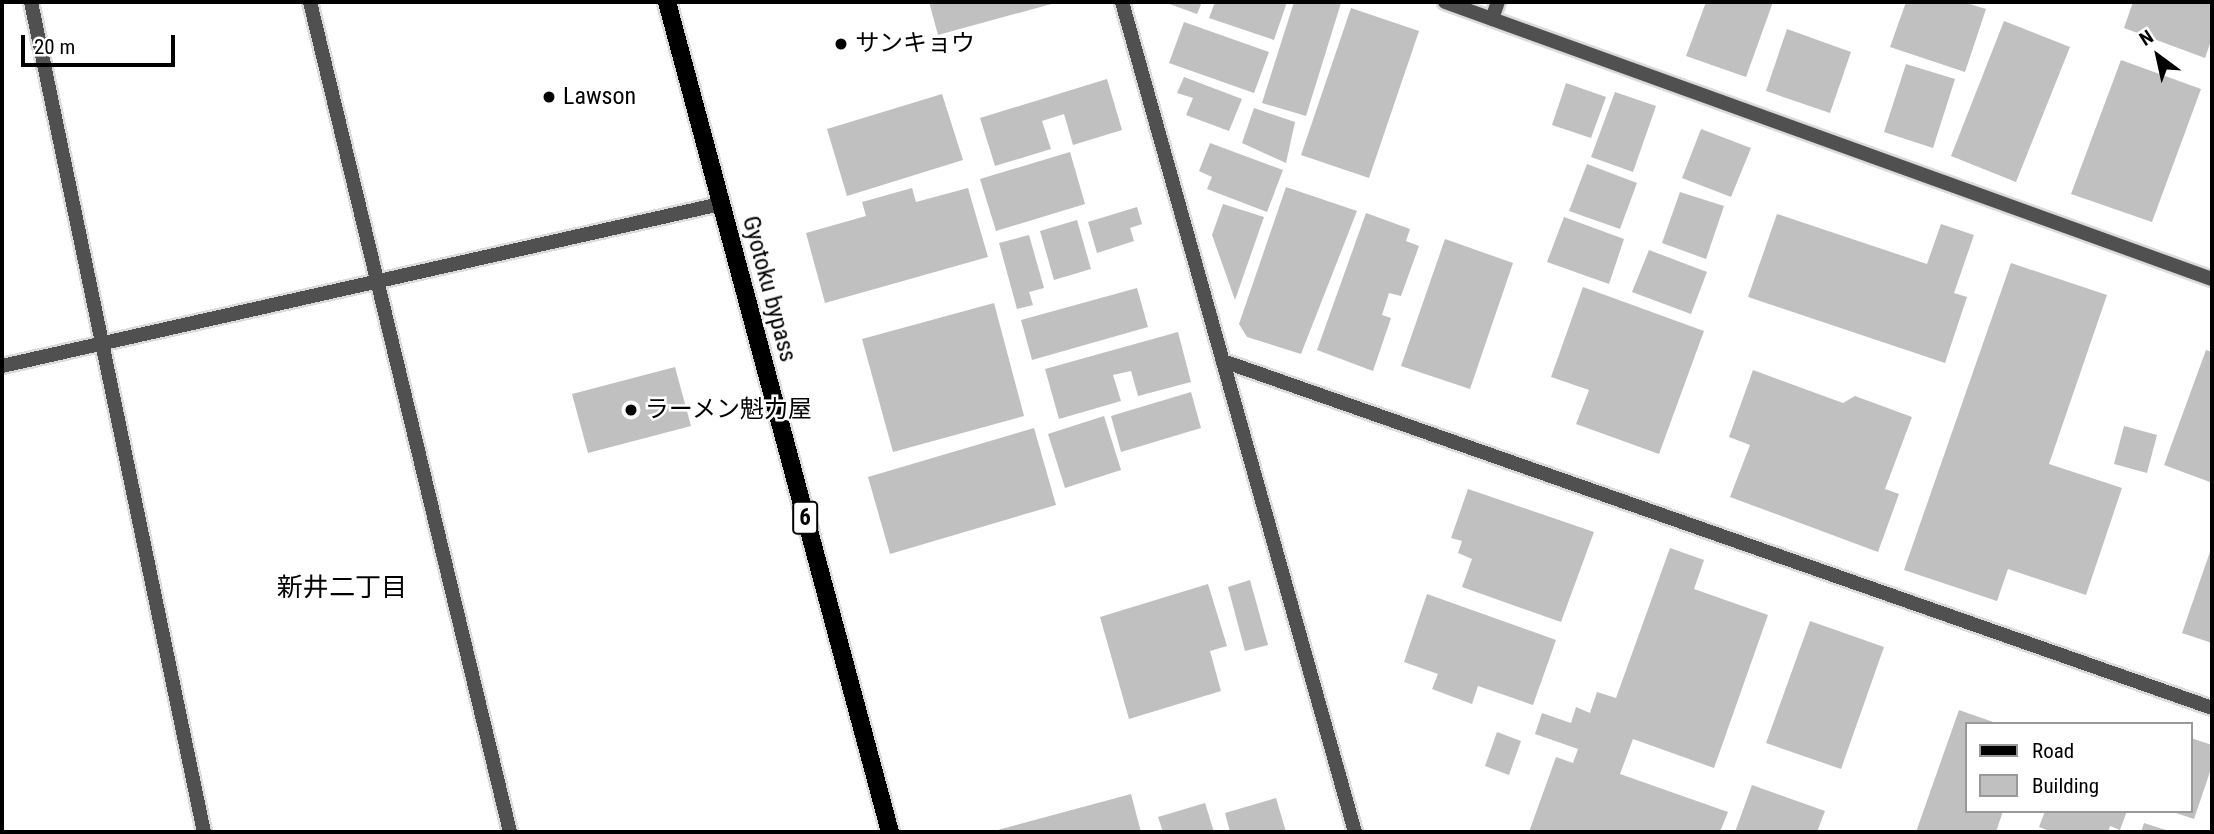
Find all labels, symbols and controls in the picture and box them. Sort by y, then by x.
scale bar [24,21,178,65]
north arrow [2123,21,2193,91]
text: N [2135,25,2157,51]
place label: サンキョウ [855,30,975,58]
text: 20 m [34,35,75,59]
marker: サンキョウ [833,36,849,52]
place label: Lawson [563,83,636,111]
marker: Lawson [541,89,557,105]
street label: Gyotoku bypass [736,213,802,365]
place label: ラーメン魁力屋 [645,396,813,424]
marker: ラーメン魁力屋 [623,402,639,418]
road number: 6 [791,498,819,538]
district label: 新井二丁目 [277,572,407,604]
legend [1966,722,2193,813]
text: Road [2032,739,2074,763]
text: Building [2032,774,2099,798]

